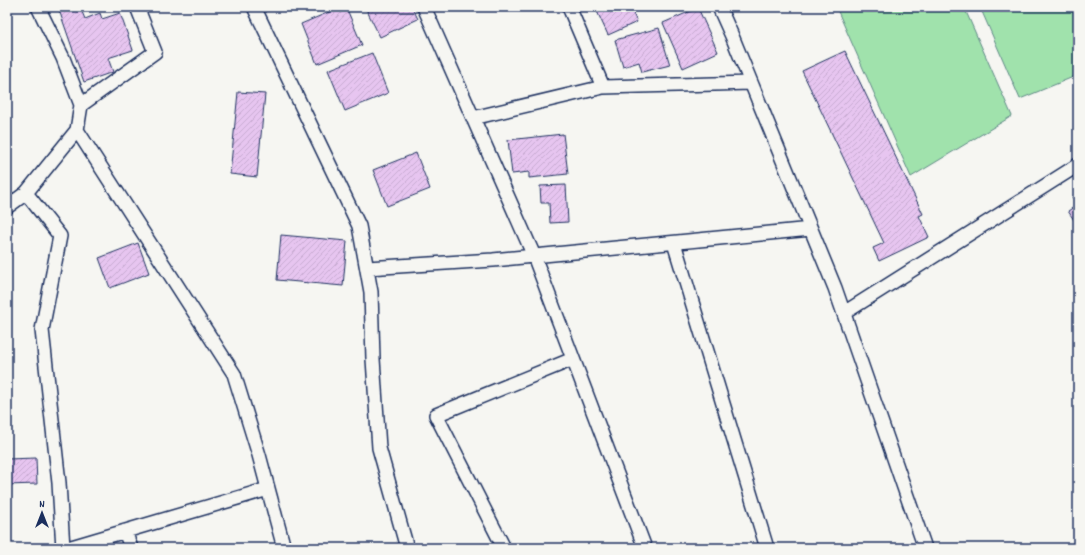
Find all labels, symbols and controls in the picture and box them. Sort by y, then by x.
north arrow [22,493,62,533]
text: N [39,497,45,513]

